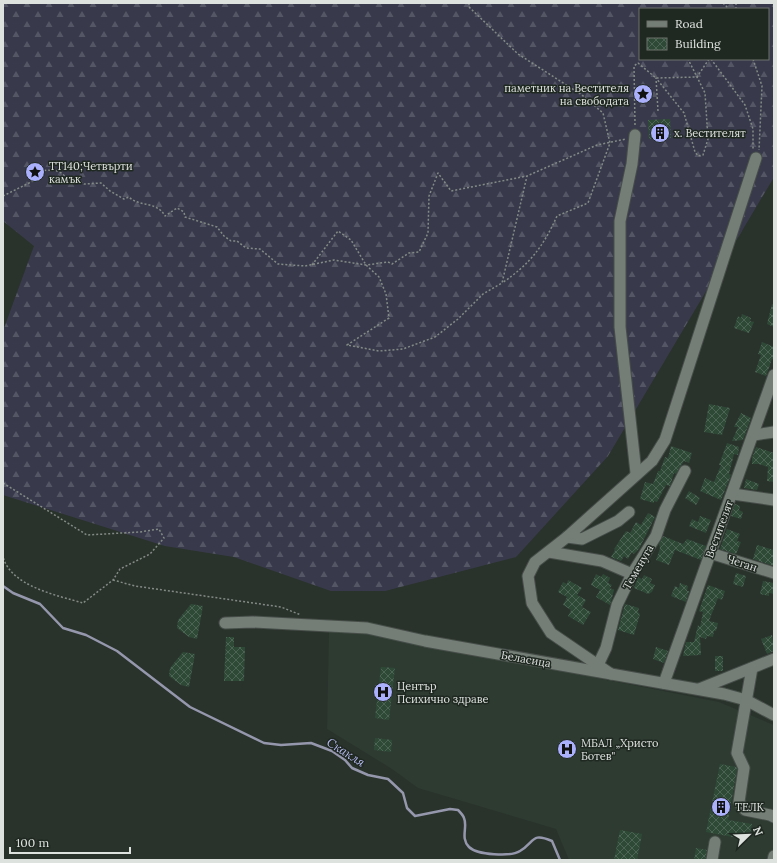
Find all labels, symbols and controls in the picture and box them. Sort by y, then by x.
legend [639,8,769,60]
text: Road [675,16,703,31]
text: Building [675,36,721,51]
place label: паметник на Вестителя на свободата [504,81,629,108]
place icon: паметник на Вестителя на свободата [632,83,654,105]
building icon: х. Вестителят [649,122,671,144]
place label: х. Вестителят [674,126,746,140]
place label: TT140;Четвърти камък [49,159,133,186]
place icon: TT140;Четвърти камък [24,161,46,183]
street label: Вестителят [702,498,736,560]
street label: Теменуга [620,542,657,592]
street label: Чеган [725,552,759,574]
street label: Беласица [500,648,552,670]
place label: Център Психично здраве [397,679,488,706]
hospital icon: Център Психично здраве [372,681,394,703]
water label: Скакля [324,734,368,770]
place label: МБАЛ „Христо Ботев" [581,736,658,763]
hospital icon: МБАЛ „Христо Ботев" [556,738,578,760]
building icon: ТЕЛК [710,796,732,818]
place label: ТЕЛК [735,800,765,814]
north arrow [729,815,769,855]
text: N [750,824,767,838]
scale bar [10,829,130,855]
text: 100 m [16,835,49,850]

